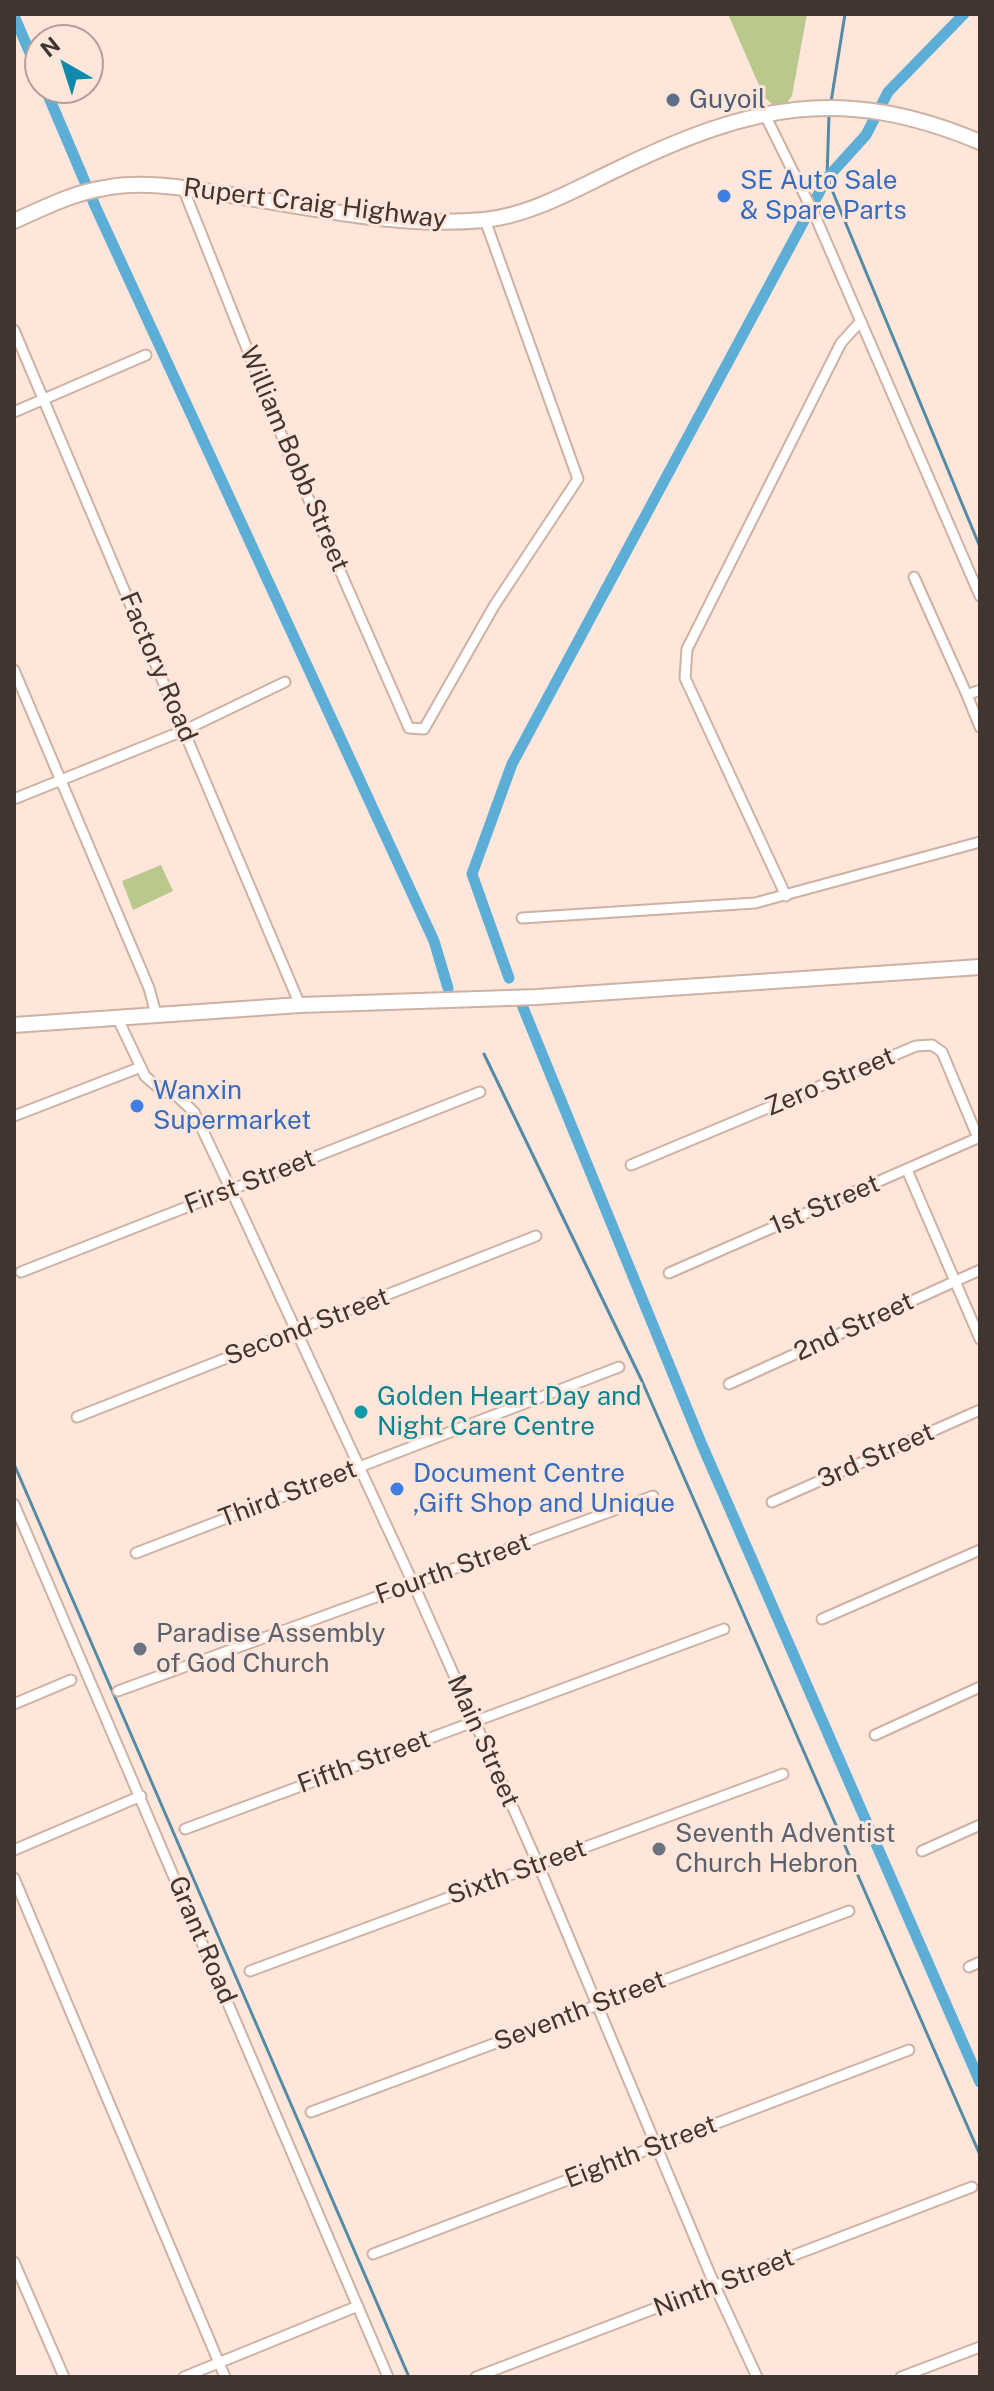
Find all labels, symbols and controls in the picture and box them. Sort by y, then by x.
north arrow [24,24,104,104]
text: N [35,31,65,62]
place label: Guyoil [689,84,766,116]
marker: Guyoil [664,91,682,109]
place label: SE Auto Sale & Spare Parts [740,165,907,226]
street label: Rupert Craig Highway [182,172,448,236]
marker: SE Auto Sale & Spare Parts [715,187,733,205]
street label: William Bobb Street [232,342,356,576]
street label: Factory Road [112,587,204,747]
street label: Zero Street [760,1041,900,1123]
place label: Wanxin Supermarket [153,1075,311,1136]
marker: Wanxin Supermarket [128,1097,146,1115]
street label: First Street [180,1143,320,1221]
street label: 1st Street [766,1168,884,1242]
street label: Second Street [220,1281,394,1373]
street label: 2nd Street [789,1286,919,1368]
place label: Golden Heart Day and Night Care Centre [377,1381,642,1442]
marker: Golden Heart Day and Night Care Centre [352,1403,370,1421]
street label: 3rd Street [813,1417,939,1495]
street label: Third Street [215,1453,361,1535]
place label: Document Centre ,Gift Shop and Unique [413,1458,675,1520]
marker: Document Centre ,Gift Shop and Unique [388,1480,406,1498]
street label: Fourth Street [371,1527,535,1611]
place label: Paradise Assembly of God Church [156,1618,385,1680]
marker: Paradise Assembly of God Church [131,1640,149,1658]
street label: Main Street [440,1670,526,1812]
street label: Fifth Street [293,1724,435,1800]
place label: Seventh Adventist Church Hebron [675,1818,895,1880]
street label: Sixth Street [443,1832,591,1912]
marker: Seventh Adventist Church Hebron [650,1840,668,1858]
street label: Grant Road [161,1872,243,2008]
street label: Seventh Street [490,1964,670,2058]
street label: Eighth Street [561,2109,721,2195]
street label: Ninth Street [649,2242,799,2324]

